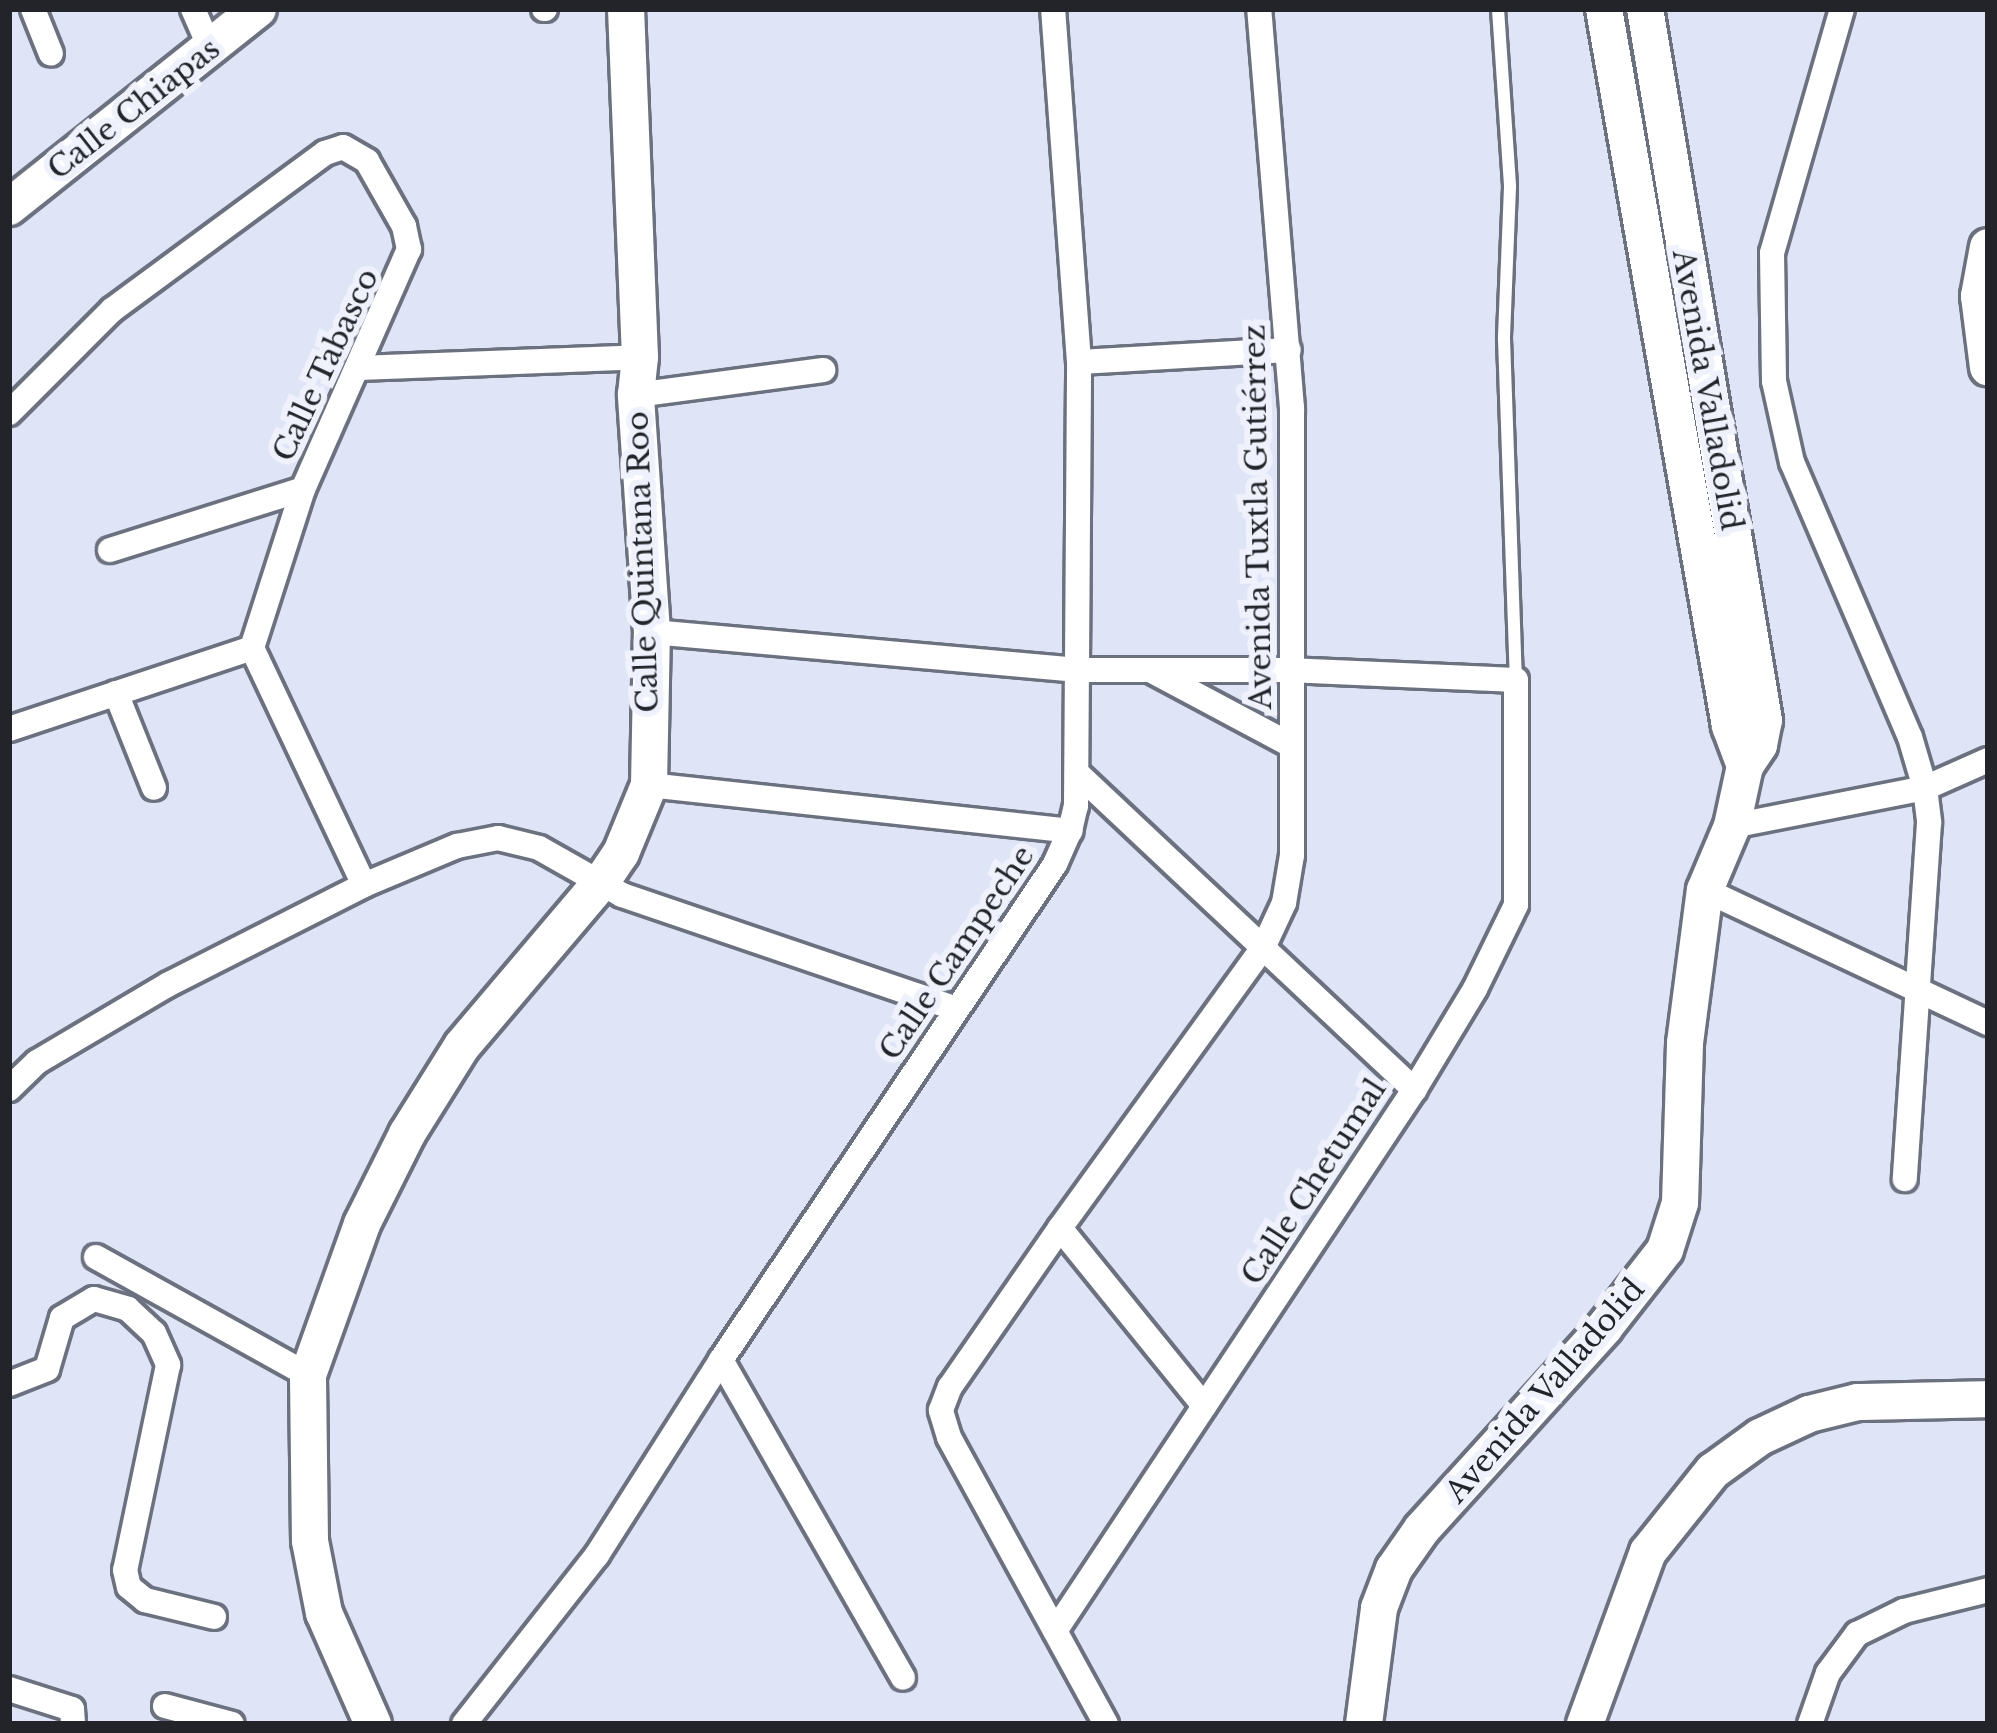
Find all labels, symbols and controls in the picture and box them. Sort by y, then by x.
street label: Calle Chiapas [41,31,227,187]
street label: Avenida Valladolid [1664,246,1750,534]
street label: Calle Tabasco [265,263,387,467]
street label: Avenida Tuxtla Gutiérrez [1237,323,1279,711]
street label: Calle Quintana Roo [620,411,666,713]
street label: Calle Campeche [872,839,1042,1067]
street label: Calle Chetumal [1234,1072,1394,1292]
street label: Avenida Valladolid [1438,1271,1652,1511]

